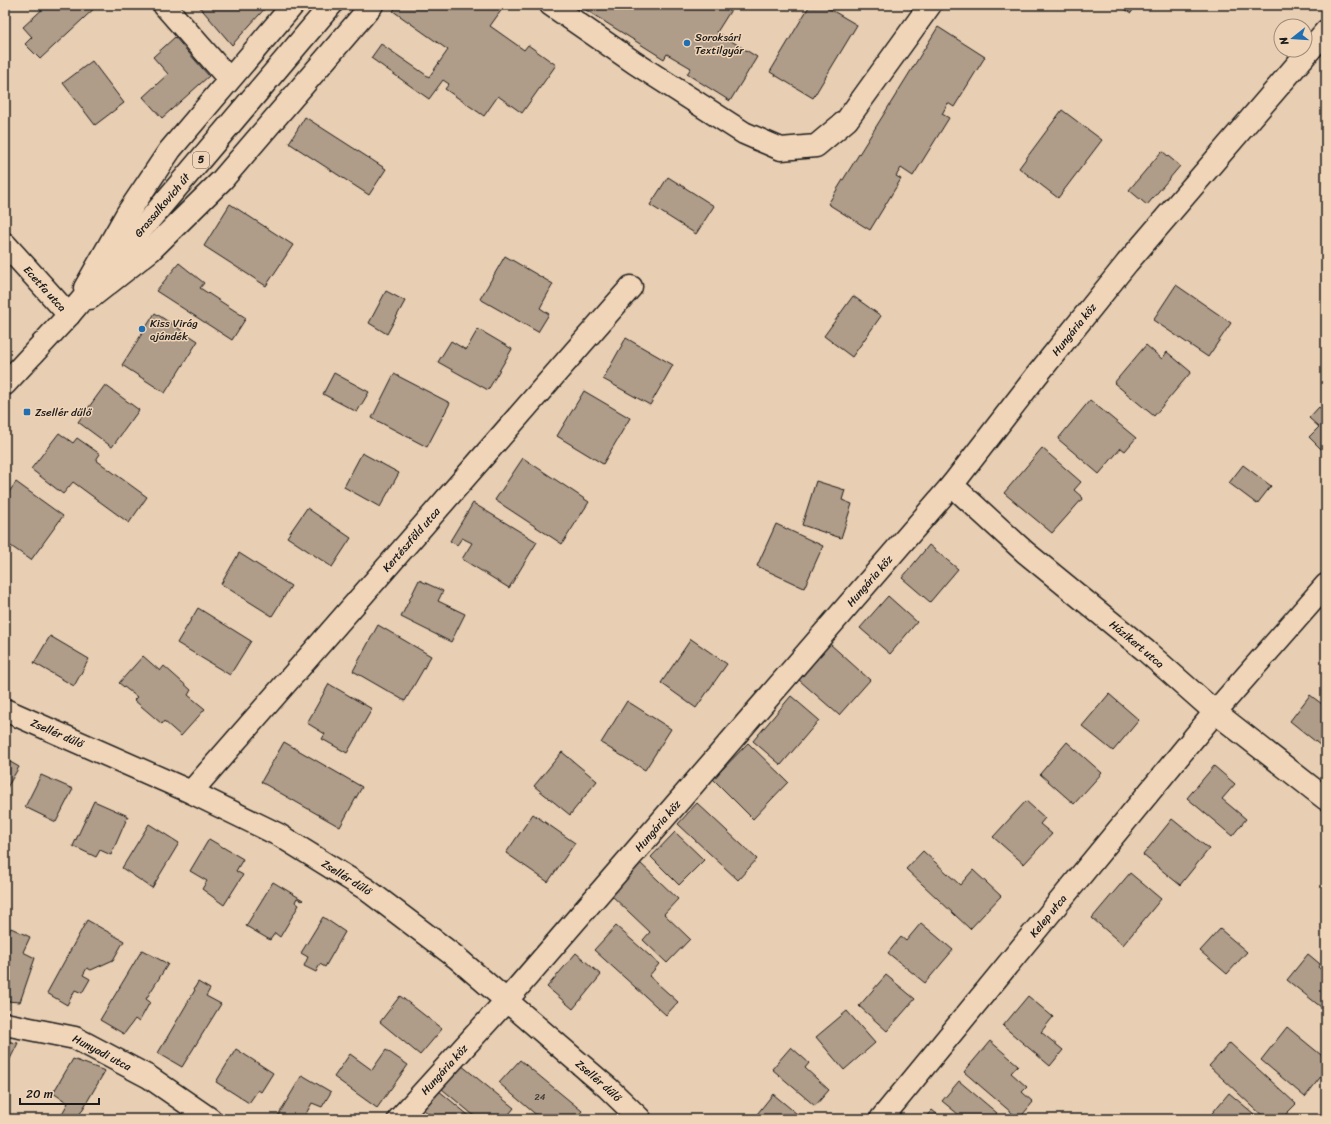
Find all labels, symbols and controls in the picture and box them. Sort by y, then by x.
north arrow [1273,18,1313,58]
place label: Soroksári Textilgyár [695,28,744,60]
text: N [1274,34,1294,48]
marker: Soroksári Textilgyár [682,38,692,48]
road number: 5 [193,152,209,168]
street label: Grassalkovich út [129,168,195,241]
street label: Ecetfa utca [19,261,72,316]
street label: Hungária köz [1046,298,1101,360]
place label: Kiss Virág ajándék [150,314,198,346]
marker: Kiss Virág ajándék [137,324,147,334]
place label: Zsellér dűlő [35,403,93,422]
marker: Zsellér dűlő [22,407,32,417]
street label: Kertészföld utca [377,502,445,576]
street label: Hungária köz [841,550,898,611]
street label: Házikert utca [1105,615,1169,673]
street label: Zsellér dűlő [27,713,88,754]
street label: Hungária köz [630,795,686,856]
street label: Zsellér dűlő [318,854,377,901]
street label: Kelep utca [1024,890,1072,942]
street label: Hunyadi utca [69,1029,135,1076]
street label: Hungária köz [416,1039,473,1099]
street label: Zsellér dűlő [571,1055,627,1107]
scale bar [20,1080,99,1106]
text: 20 m [26,1083,53,1105]
house number: 24 [535,1089,546,1105]

